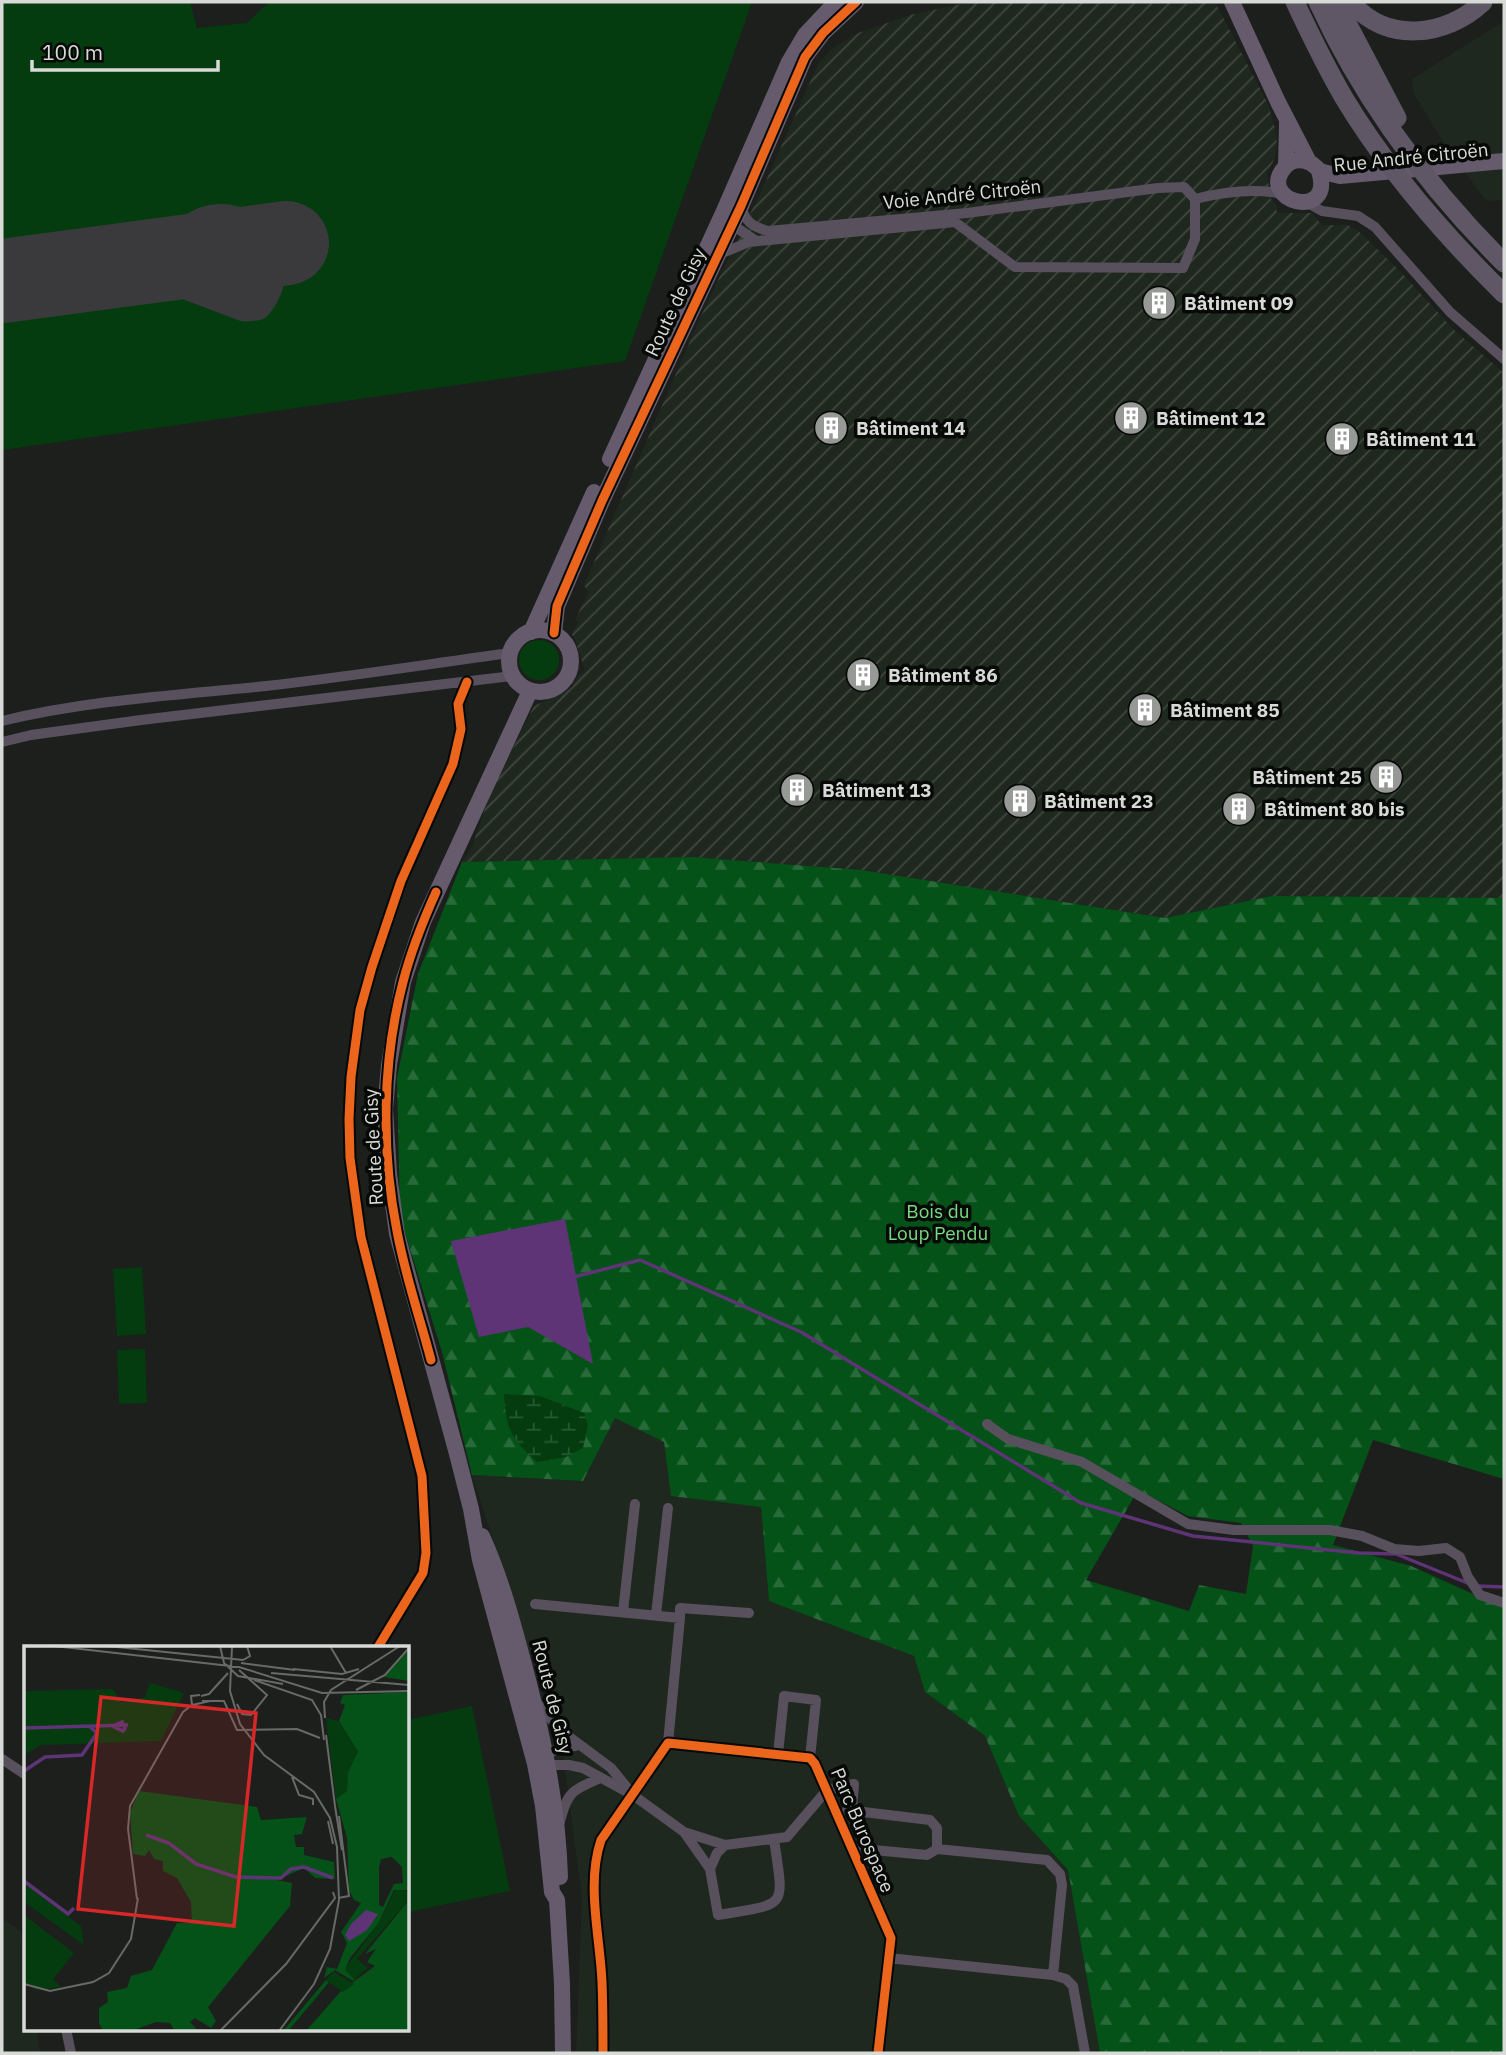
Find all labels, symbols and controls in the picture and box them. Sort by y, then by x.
scale bar [32,28,217,72]
text: 100 m [42,38,103,66]
street label: Rue André Citroën [1332,137,1490,177]
street label: Voie André Citroën [882,174,1042,214]
street label: Route de Gisy [639,243,711,360]
building icon: Bâtiment 09 [1140,284,1178,322]
place label: Bâtiment 09 [1184,291,1294,315]
building icon: Bâtiment 12 [1112,399,1150,437]
place label: Bâtiment 12 [1156,406,1266,430]
building icon: Bâtiment 14 [812,409,850,447]
place label: Bâtiment 14 [856,416,966,440]
building icon: Bâtiment 11 [1323,420,1361,458]
place label: Bâtiment 11 [1366,427,1476,451]
building icon: Bâtiment 86 [844,656,882,694]
place label: Bâtiment 86 [888,663,998,687]
building icon: Bâtiment 85 [1126,691,1164,729]
place label: Bâtiment 85 [1170,698,1280,722]
building icon: Bâtiment 25 [1367,758,1405,796]
place label: Bâtiment 25 [1252,765,1362,789]
building icon: Bâtiment 13 [778,771,816,809]
place label: Bâtiment 13 [822,778,932,802]
building icon: Bâtiment 23 [1001,782,1039,820]
place label: Bâtiment 23 [1044,789,1154,813]
building icon: Bâtiment 80 bis [1220,790,1258,828]
place label: Bâtiment 80 bis [1264,797,1405,821]
street label: Route de Gisy [358,1087,388,1206]
park label: Bois du Loup Pendu [888,1199,988,1245]
street label: Route de Gisy [527,1637,579,1757]
inset map [24,1646,410,2030]
street label: Parc Burospace [826,1764,900,1896]

